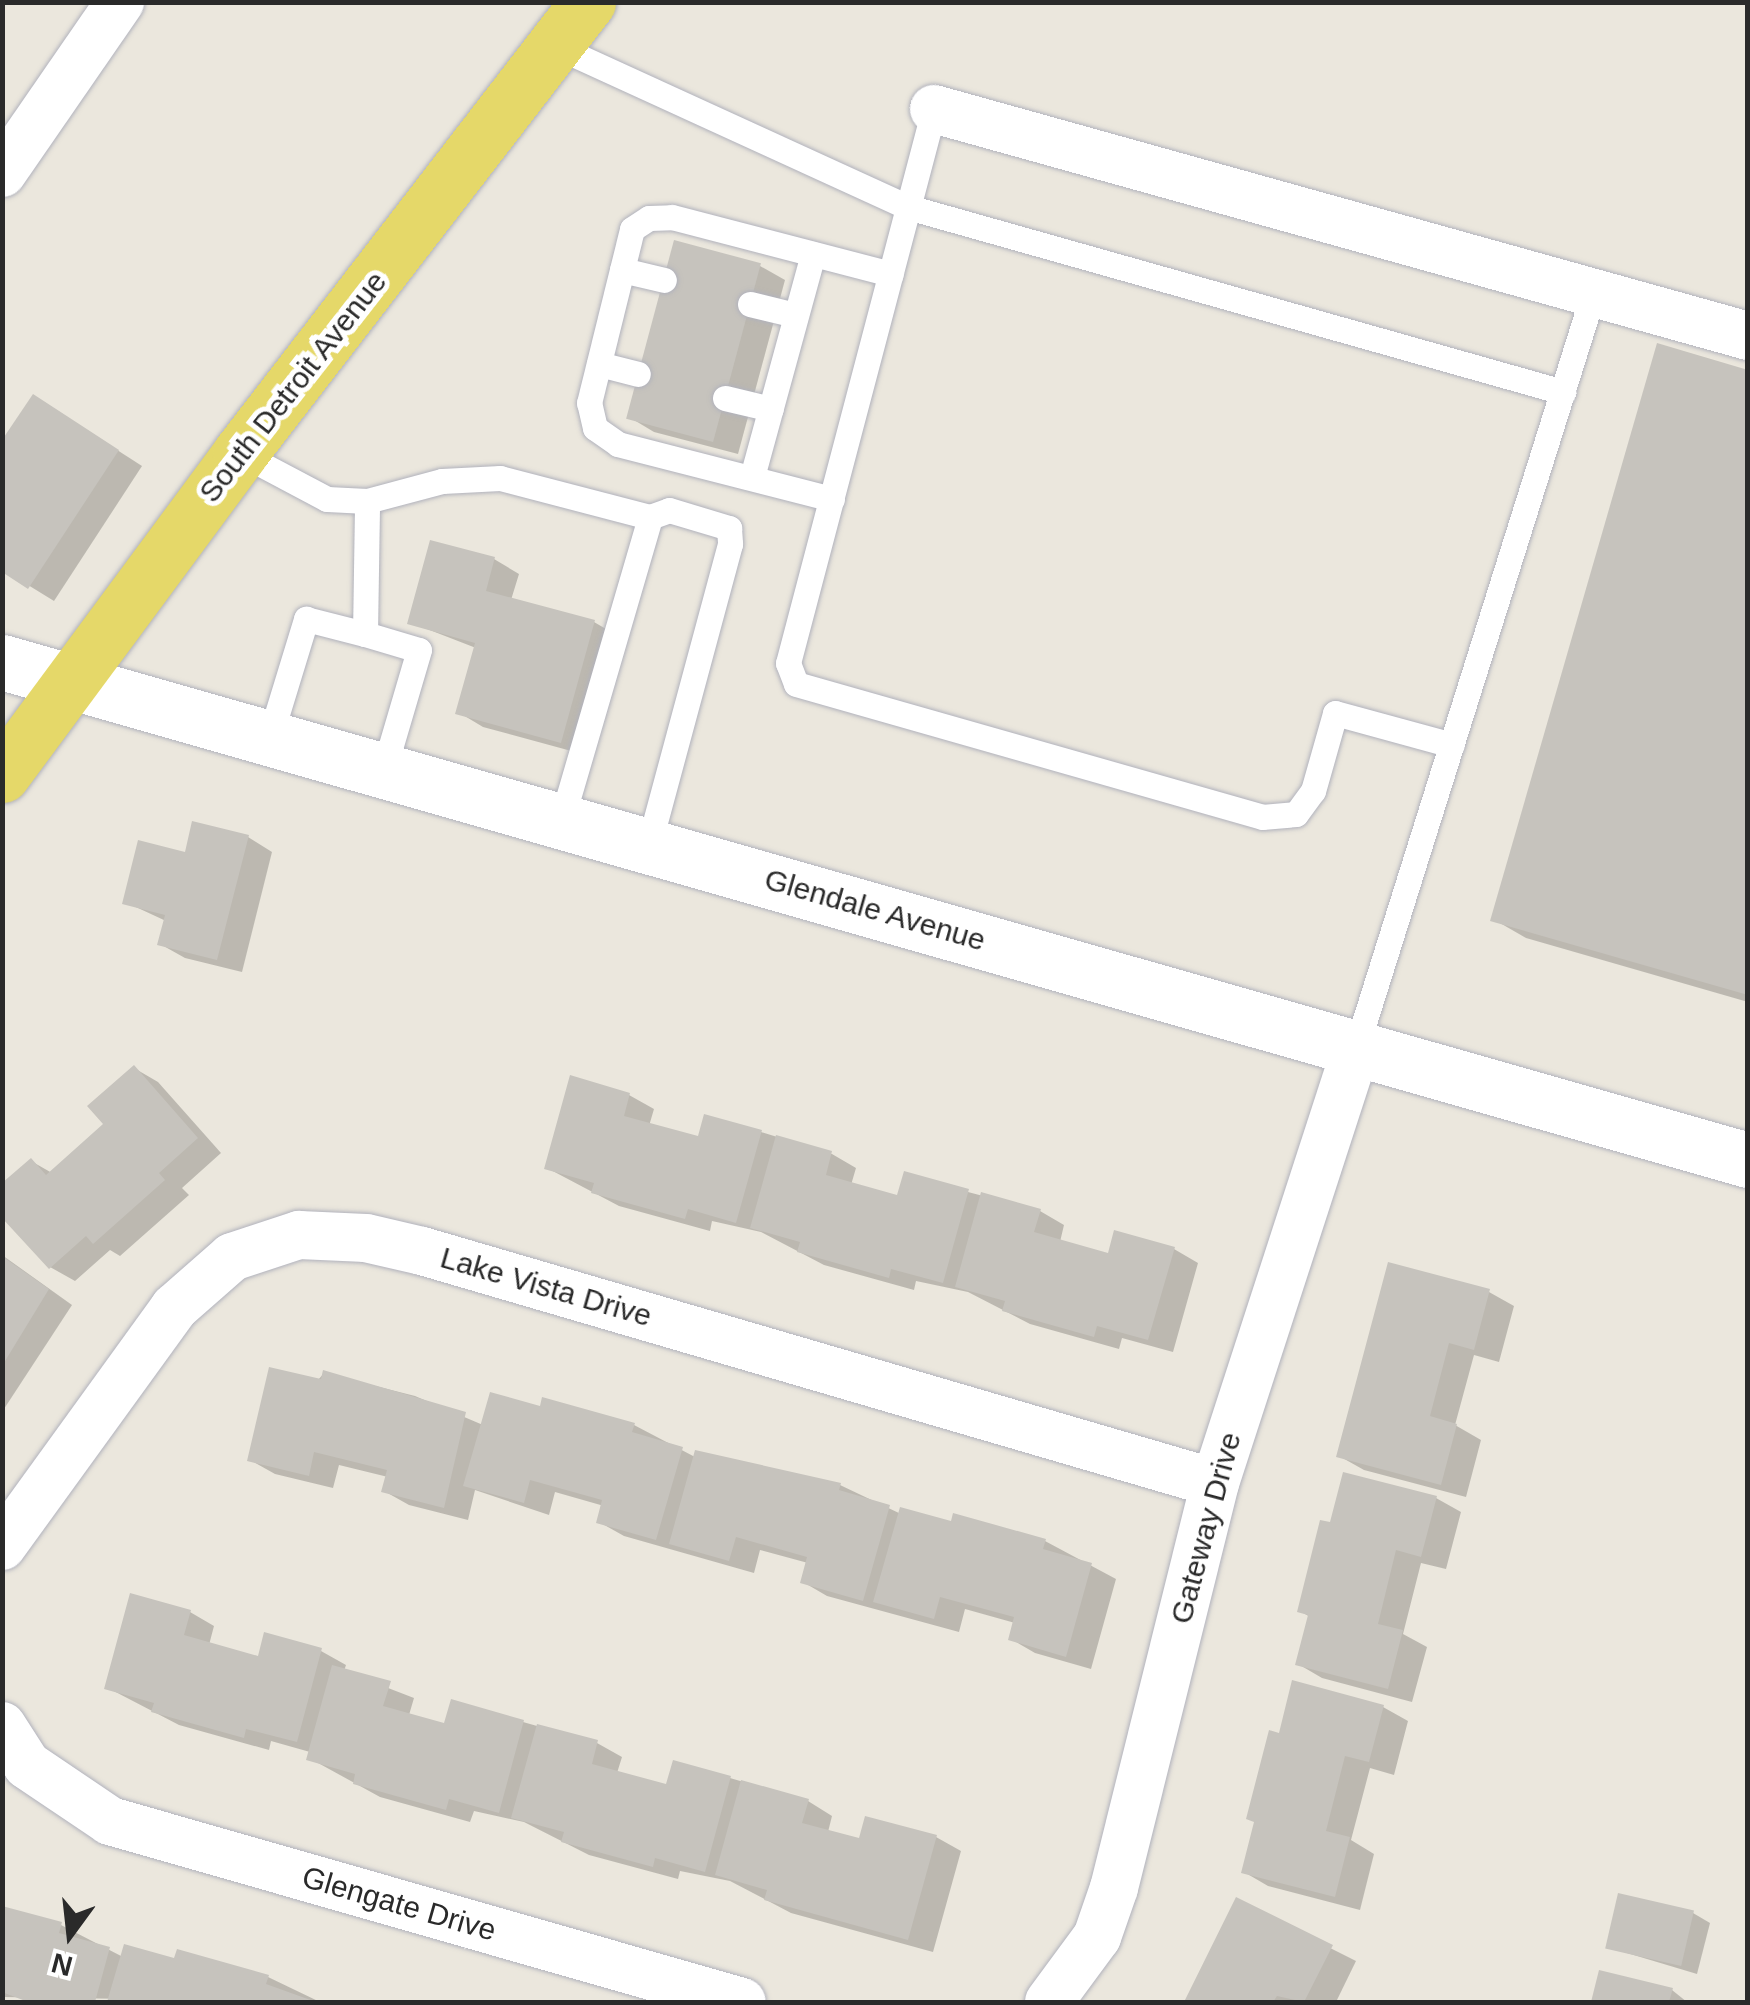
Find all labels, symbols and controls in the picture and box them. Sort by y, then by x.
street label: South Detroit Avenue [191,264,395,510]
street label: Glendale Avenue [760,861,990,959]
street label: Lake Vista Drive [436,1240,656,1334]
street label: Gateway Drive [1163,1428,1249,1628]
street label: Glengate Drive [298,1859,500,1949]
north arrow [20,1885,120,1985]
text: N [48,1947,76,1982]

